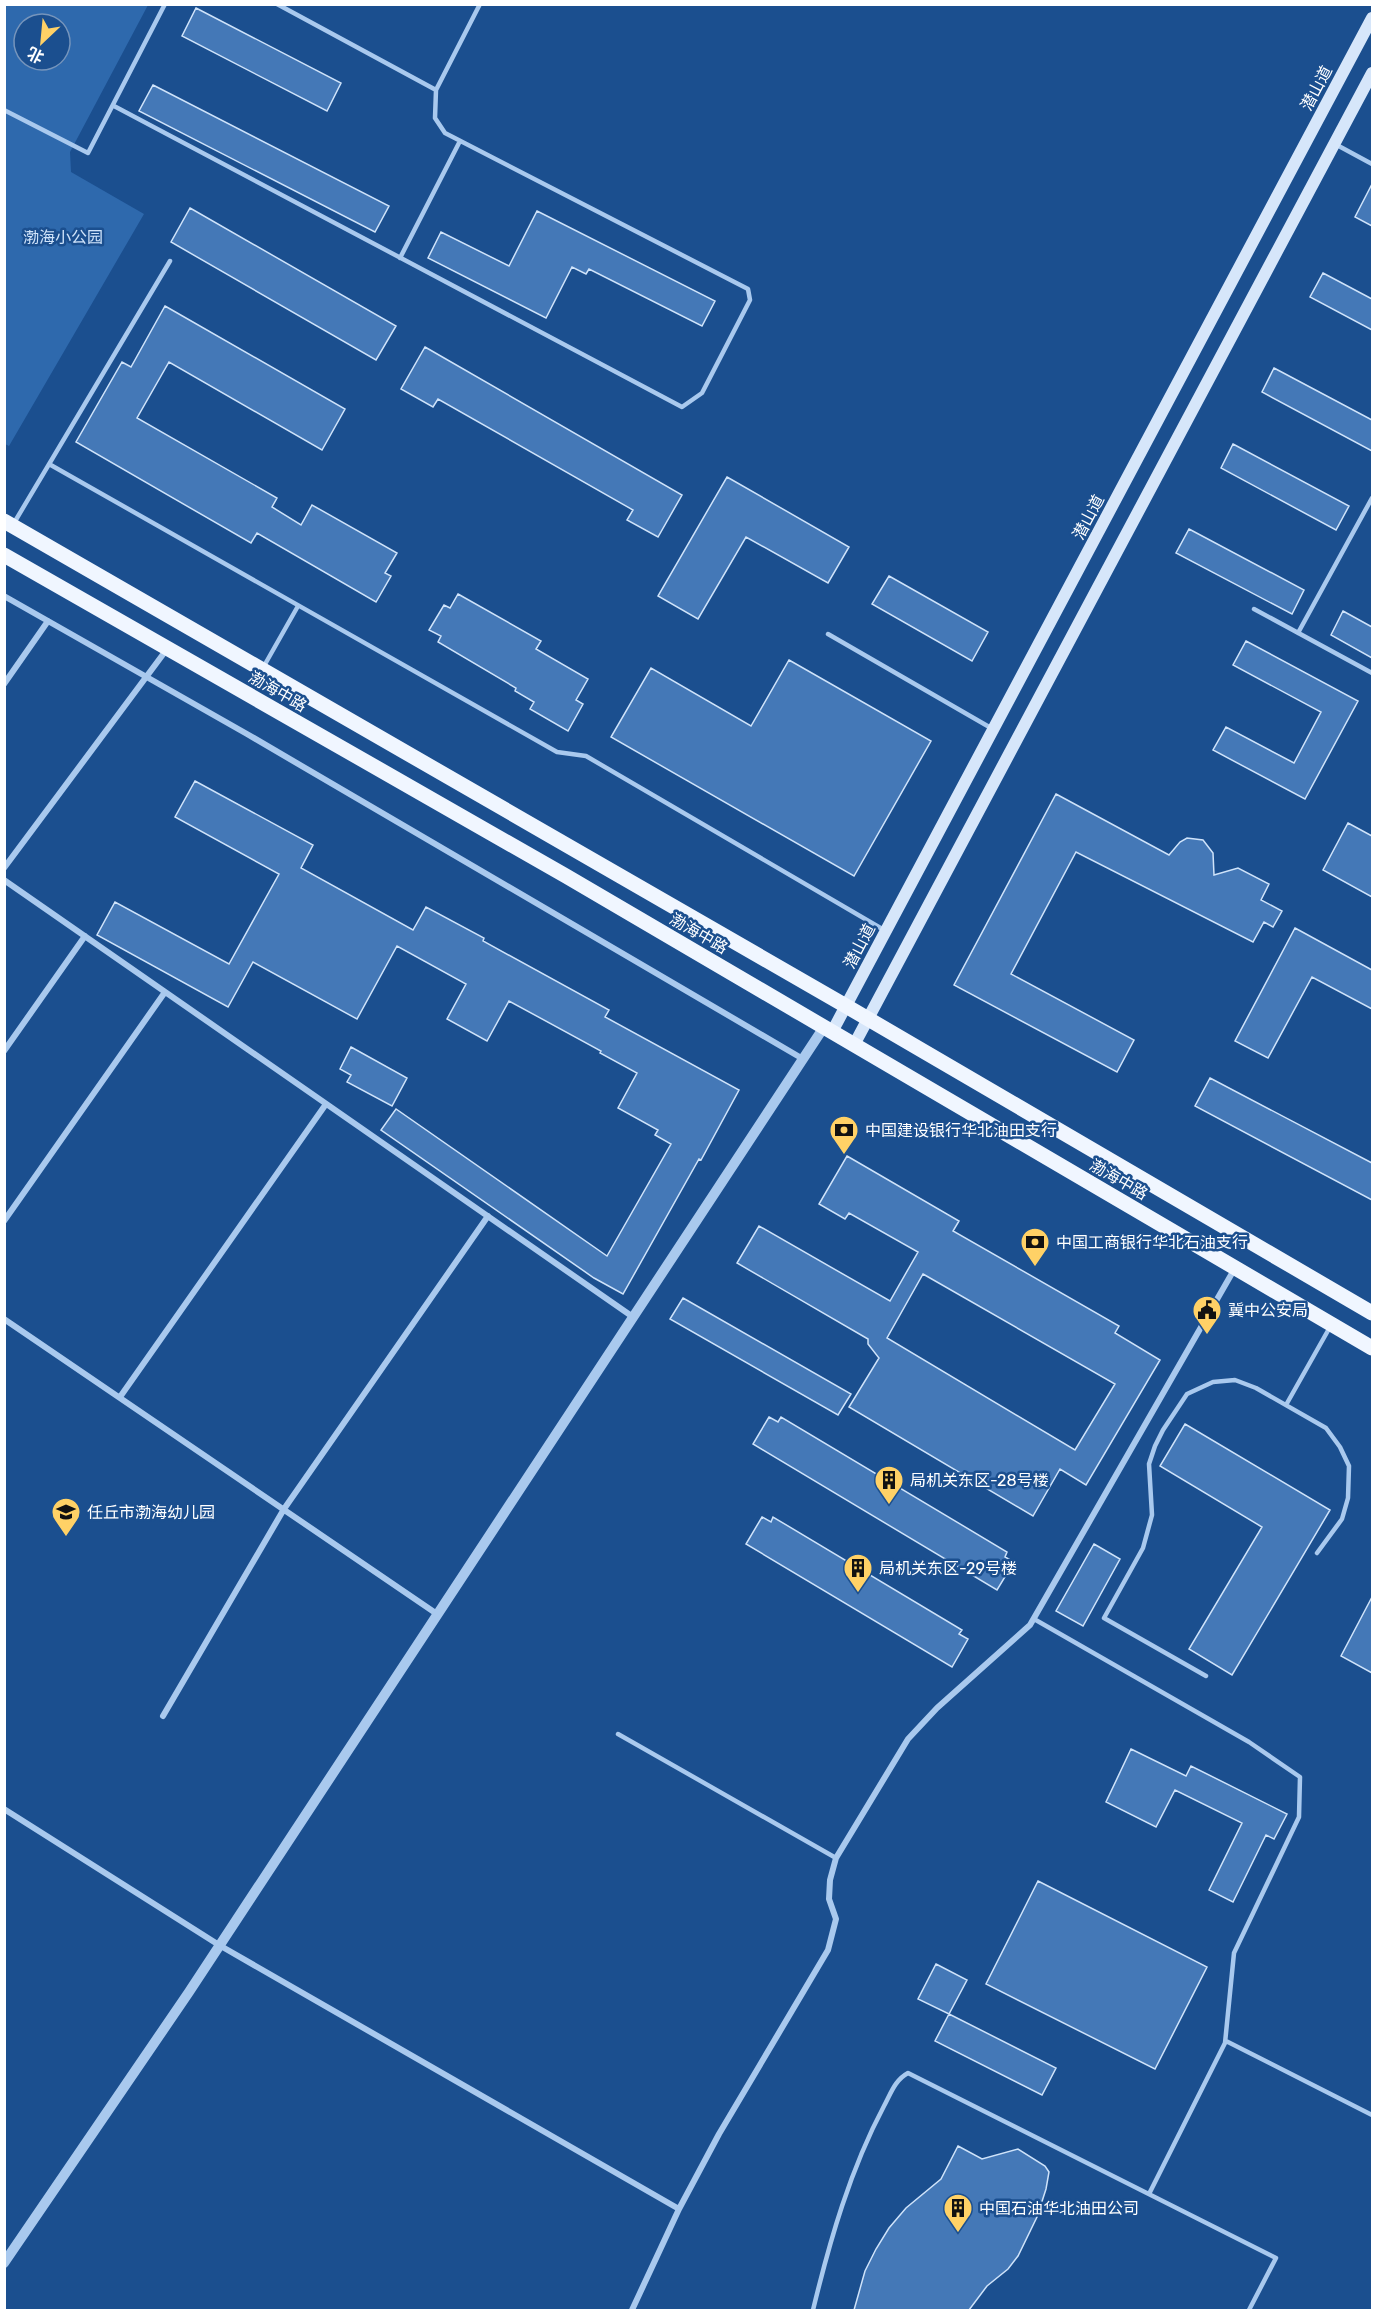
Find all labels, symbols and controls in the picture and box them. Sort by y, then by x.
north arrow [12,12,72,72]
text: 北 [24,43,47,67]
street label: 潜山道 [1297,63,1336,114]
park label: 渤海小公园 [23,228,103,247]
street label: 潜山道 [1069,492,1108,543]
street label: 渤海中路 [245,667,310,716]
street label: 渤海中路 [666,909,731,958]
street label: 潜山道 [840,921,879,972]
bank icon: 中国建设银行华北油田支行 [828,1114,860,1156]
place label: 中国建设银行华北油田支行 [865,1121,1057,1140]
street label: 渤海中路 [1086,1155,1151,1204]
bank icon: 中国工商银行华北石油支行 [1019,1226,1051,1268]
place label: 中国工商银行华北石油支行 [1056,1233,1248,1252]
public building icon: 冀中公安局 [1191,1294,1223,1336]
place label: 冀中公安局 [1228,1301,1308,1320]
building icon: 局机关东区-28号楼 [873,1464,905,1506]
place label: 局机关东区-28号楼 [910,1471,1049,1490]
school or university icon: 任丘市渤海幼儿园 [50,1496,82,1538]
place label: 任丘市渤海幼儿园 [87,1503,215,1522]
building icon: 局机关东区-29号楼 [842,1552,874,1594]
place label: 局机关东区-29号楼 [879,1559,1017,1578]
building icon: 中国石油华北油田公司 [942,2192,974,2234]
place label: 中国石油华北油田公司 [979,2199,1139,2218]

